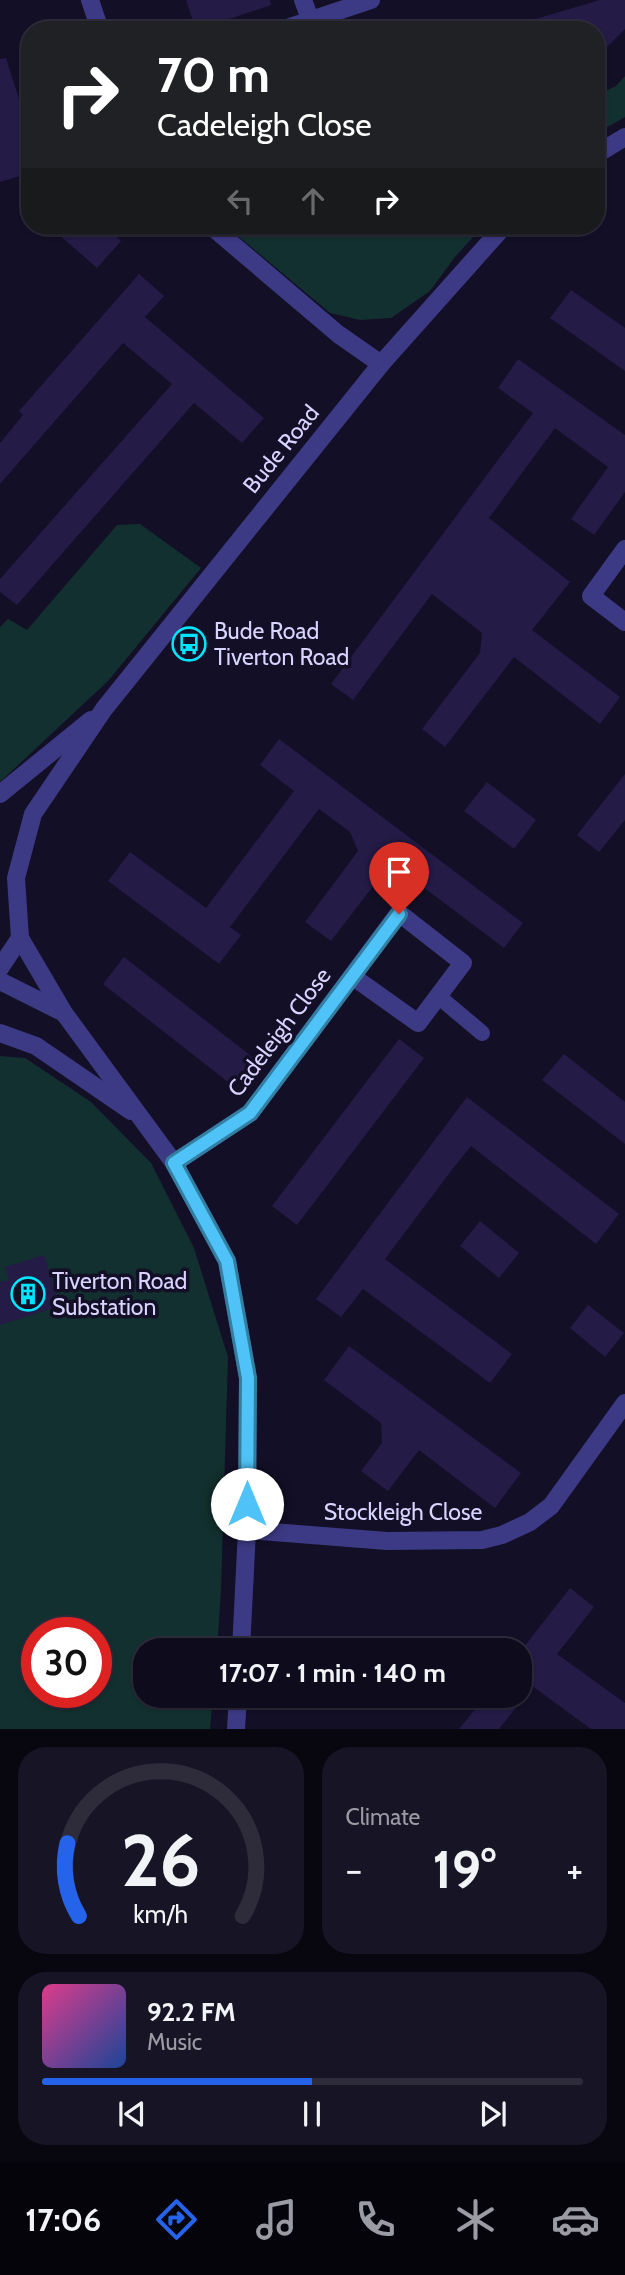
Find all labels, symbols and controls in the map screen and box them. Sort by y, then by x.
text: 70 m [157,45,270,104]
icon: right [42,49,133,140]
text: Cadeleigh Close [157,105,372,144]
icon: left [221,182,259,220]
icon: ahead [294,182,332,220]
icon: right [367,182,405,220]
street label: Bude Road [237,399,325,499]
place label: Bude Road Tiverton Road [214,617,349,671]
bus stop icon: Bude Road Tiverton Road [170,625,208,663]
pin [369,842,429,914]
icon: arrive [380,853,418,891]
street label: Cadeleigh Close [221,962,337,1102]
place label: Tiverton Road Substation [52,1267,187,1321]
building icon: Tiverton Road Substation [9,1275,47,1313]
position arrow [210,1467,284,1541]
street label: Stockleigh Close [324,1498,483,1526]
speed limit sign: 30 [21,1617,112,1708]
text: 17:07 · 1 min · 140 m [219,1657,446,1689]
text: Climate [346,1803,420,1831]
text: 26 [121,1817,200,1905]
text: 19° [433,1838,496,1901]
text: − [346,1846,362,1893]
text: + [566,1846,583,1893]
text: km/h [133,1899,188,1929]
text: 92.2 FM [147,1996,236,2028]
text: Music [147,2028,202,2056]
icon: previous [113,2095,151,2133]
icon: pause [293,2095,331,2133]
icon: next [474,2095,512,2133]
icon: directions [152,2195,201,2244]
icon: music [252,2195,301,2244]
icon: phone [351,2195,400,2244]
icon: climate [451,2195,500,2244]
icon: car [551,2195,600,2244]
text: 17:06 [25,2200,101,2239]

